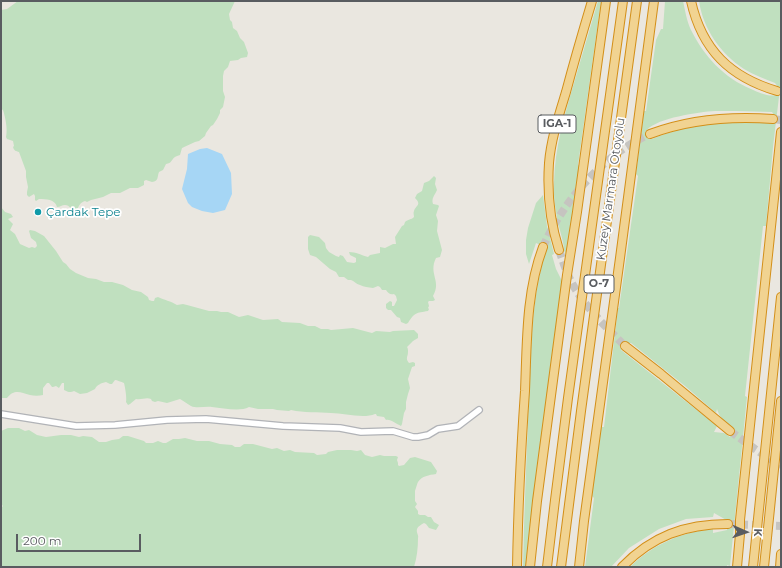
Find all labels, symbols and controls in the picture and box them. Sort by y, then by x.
road number: IGA-1 [538,115,576,133]
street label: Kuzey Marmara Otoyolu [594,117,628,261]
place label: Çardak Tepe [46,205,121,219]
marker: Çardak Tepe [33,207,43,217]
road number: O-7 [584,275,614,293]
north arrow [726,512,766,552]
scale bar [18,526,143,552]
text: K [751,528,765,537]
text: 200 m [23,533,62,548]

